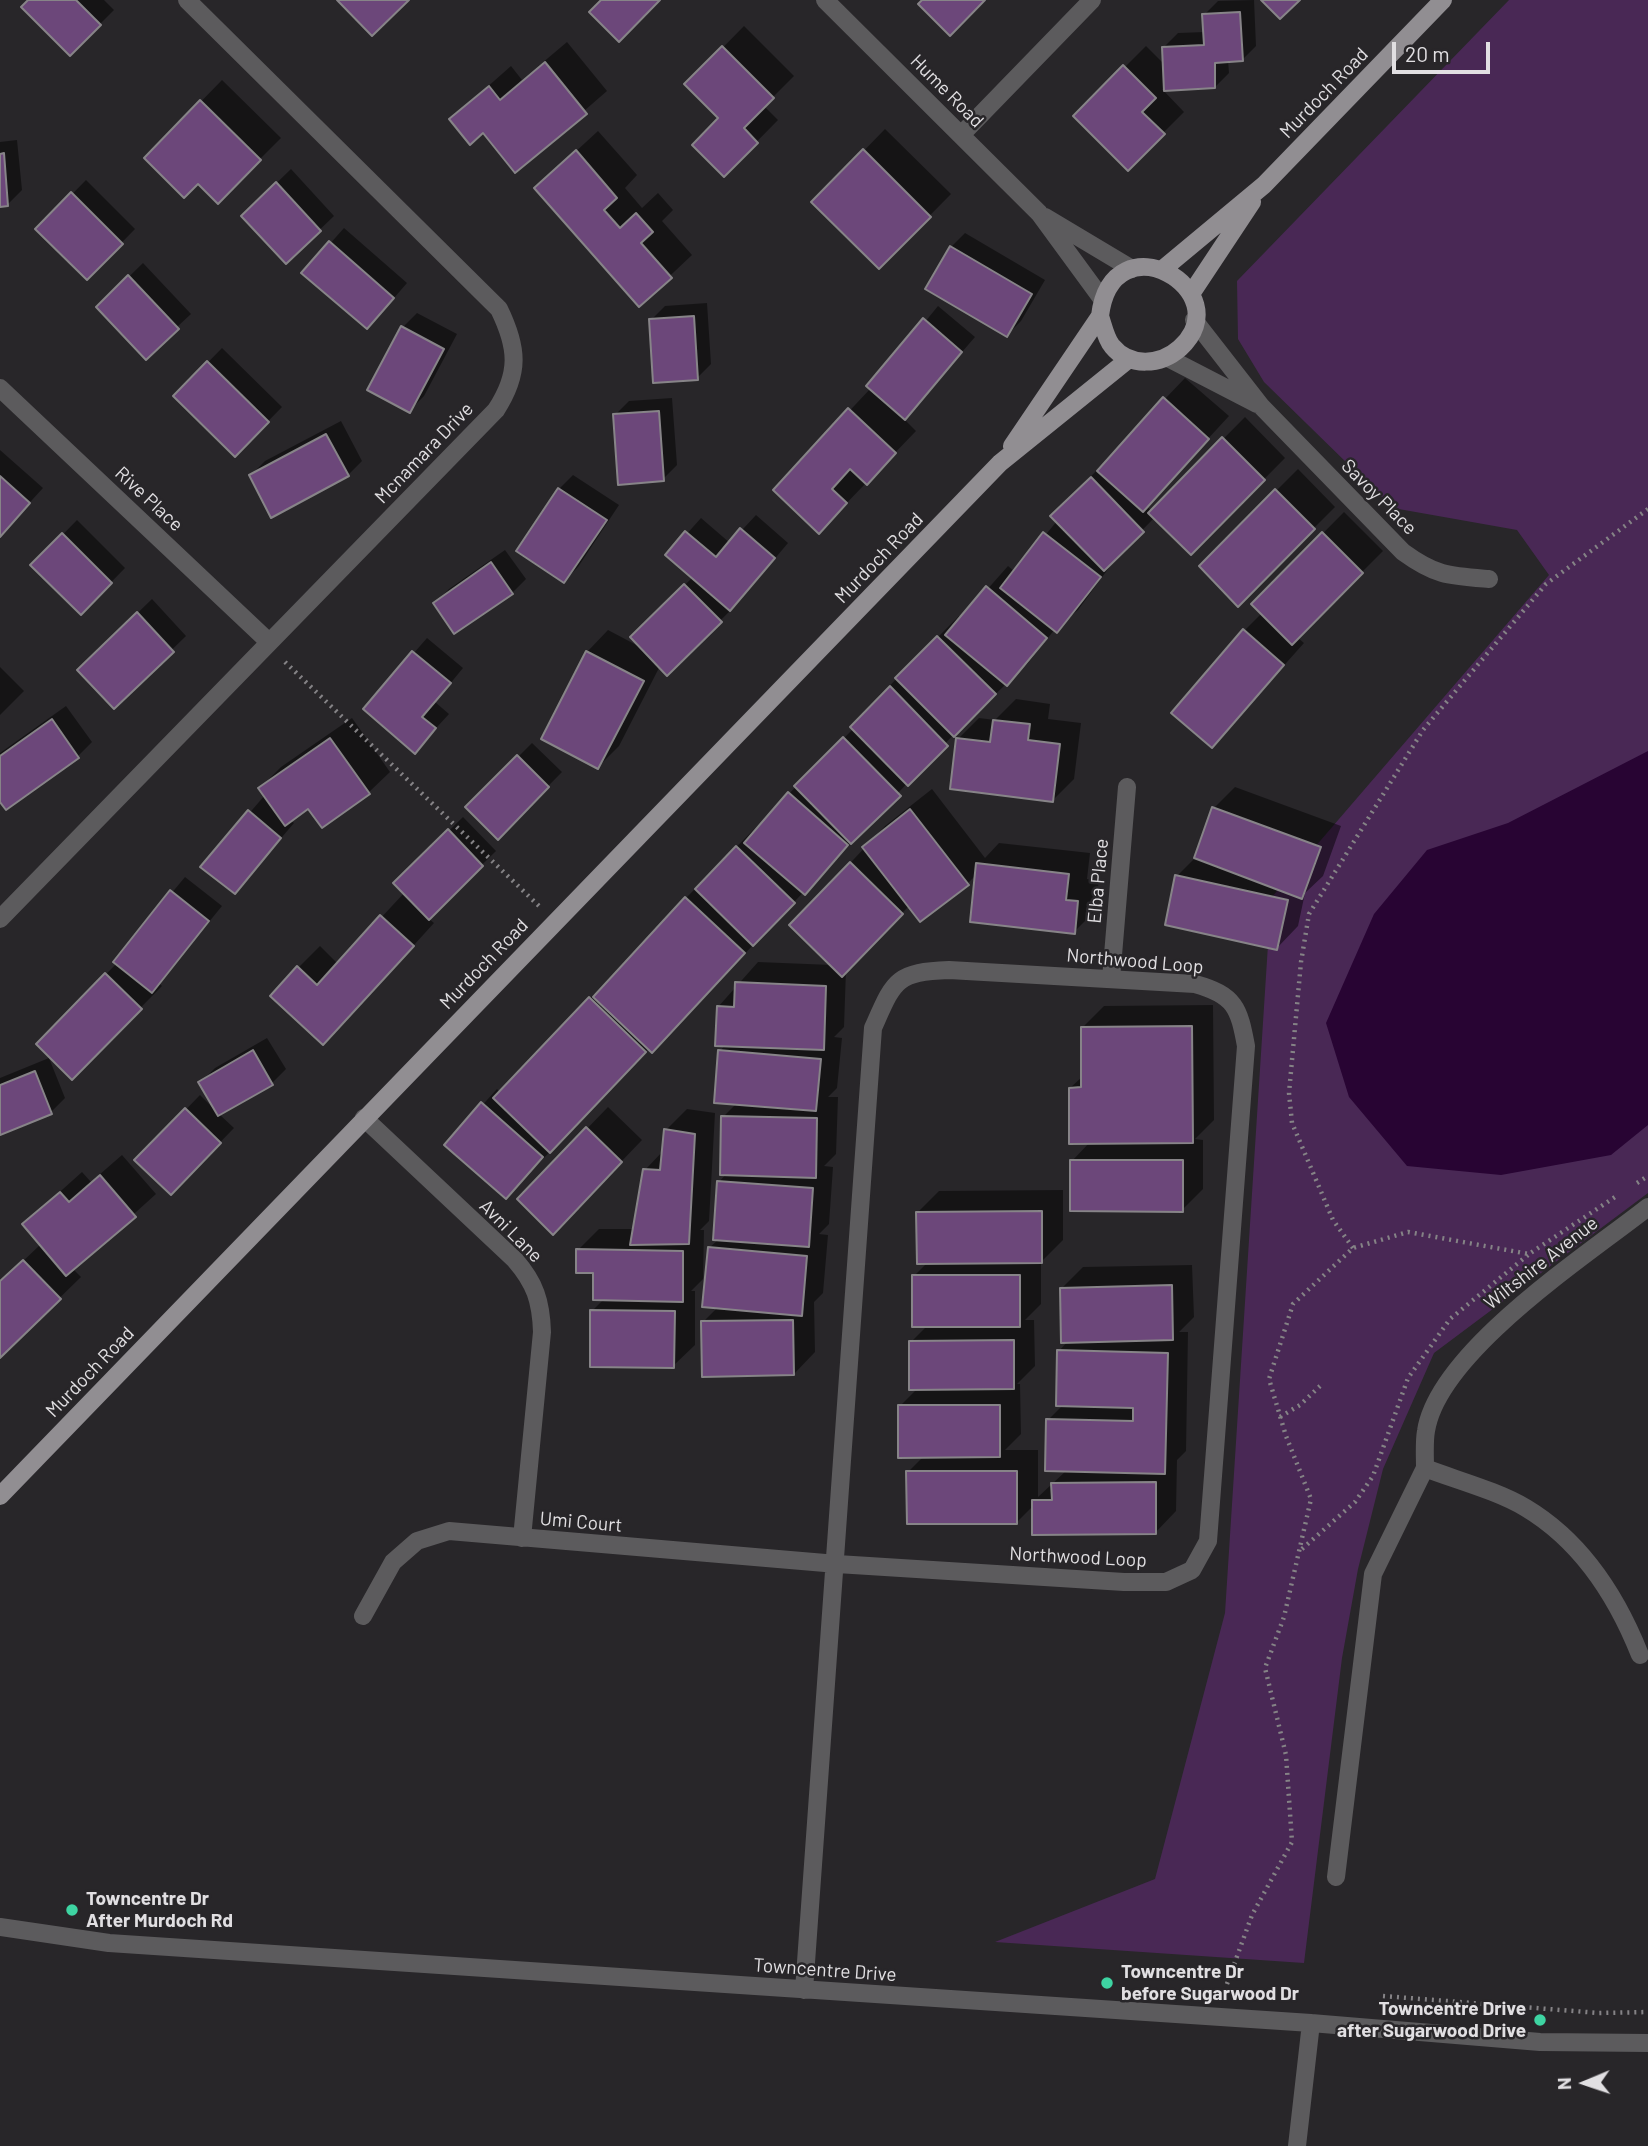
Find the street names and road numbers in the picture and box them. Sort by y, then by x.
street label: Murdoch Road [1275,43,1373,143]
street label: Hume Road [906,50,988,132]
street label: Mcnamara Drive [370,398,478,508]
street label: Savoy Place [1337,455,1421,539]
street label: Rive Place [110,462,188,536]
street label: Murdoch Road [830,508,928,608]
street label: Elba Place [1083,838,1113,924]
street label: Murdoch Road [435,914,533,1014]
street label: Northwood Loop [1065,944,1205,978]
street label: Avni Lane [475,1195,547,1267]
street label: Wiltshire Avenue [1480,1211,1602,1315]
street label: Murdoch Road [41,1322,139,1422]
street label: Umi Court [539,1507,623,1537]
street label: Northwood Loop [1009,1542,1147,1572]
street label: Towncentre Drive [753,1954,897,1986]

